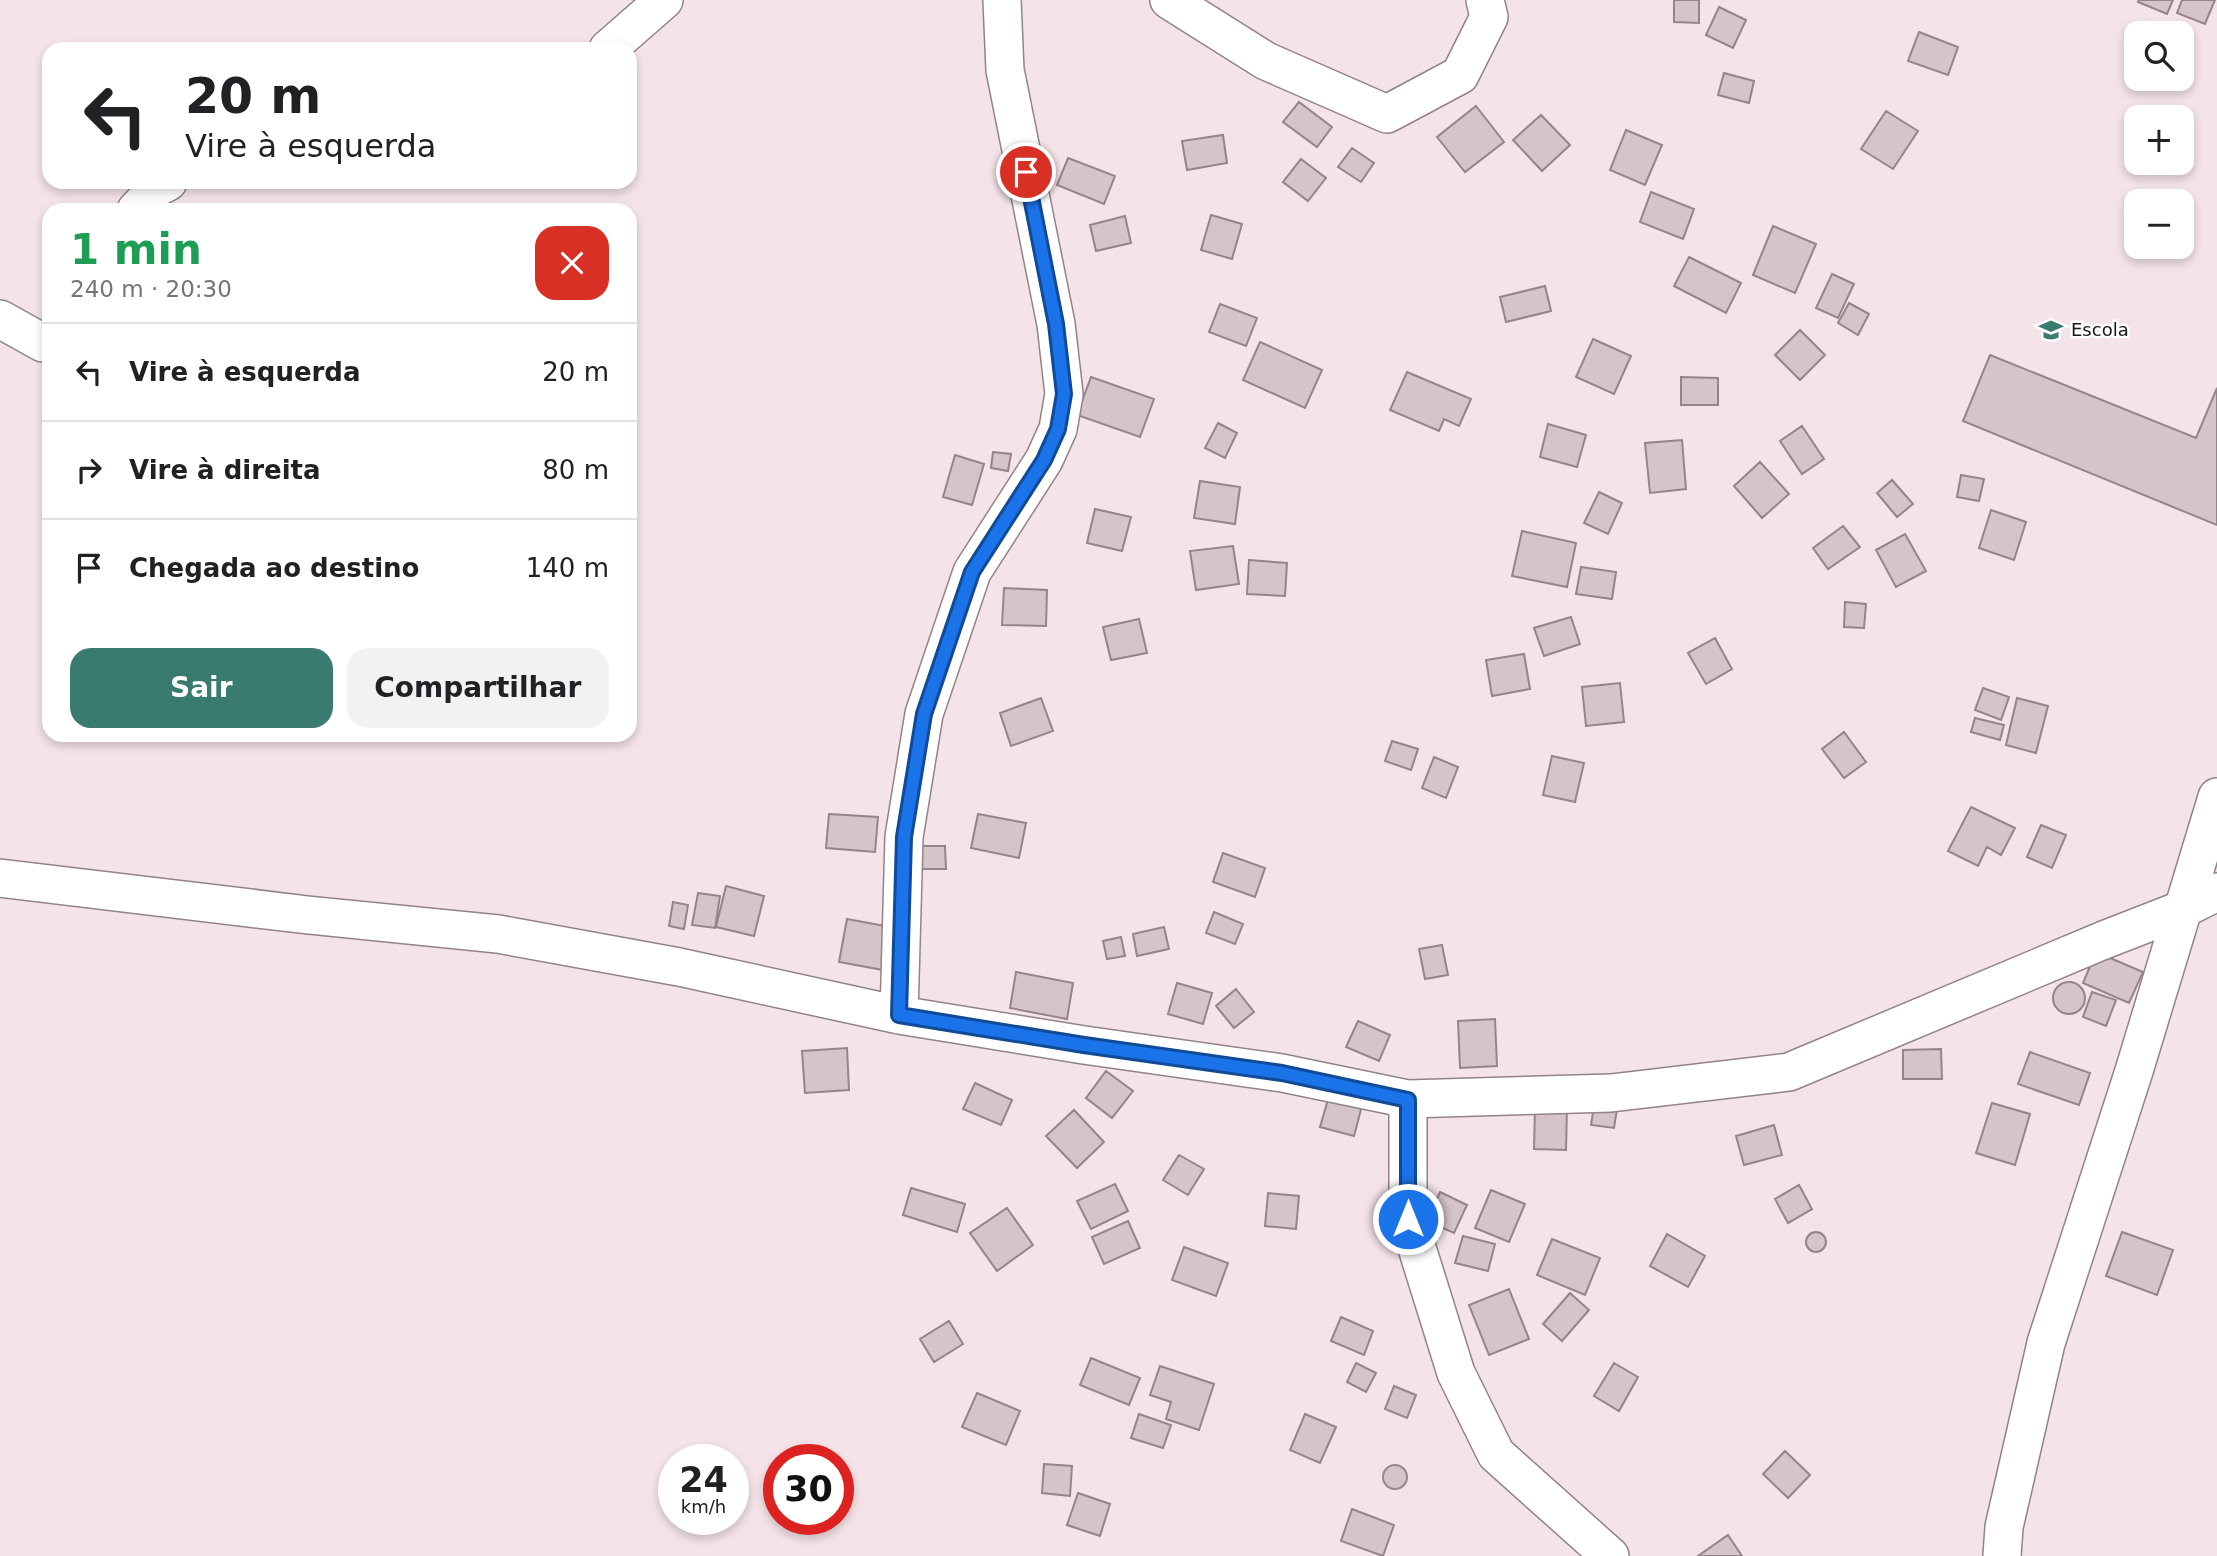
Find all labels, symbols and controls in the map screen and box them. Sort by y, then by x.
map controls [2124,21,2194,259]
button: search [2124,21,2194,91]
text: 20 m [185,68,321,125]
icon: left [70,70,161,161]
button: + [2124,105,2194,175]
text: Vire à esquerda [185,127,436,165]
pin [996,142,1056,202]
icon: arrive [1007,153,1045,191]
button: − [2124,189,2194,259]
text: 1 min [70,225,202,274]
button: close [535,226,609,300]
text: 240 m · 20:30 [70,276,232,302]
school or university icon: Escola [2037,316,2065,344]
place label: Escola [2071,319,2129,340]
icon: left [70,353,108,391]
text: Vire à esquerda [129,357,361,387]
text: 20 m [542,357,609,387]
icon: right [70,451,108,489]
text: Vire à direita [129,455,321,485]
text: 80 m [542,455,609,485]
icon: arrive [70,549,108,587]
text: Chegada ao destino [129,553,419,583]
text: 140 m [526,553,609,583]
button: Sair [70,648,333,728]
button: Compartilhar [347,648,609,728]
position arrow [1371,1182,1445,1256]
speed limit sign: 30 [763,1444,854,1535]
text: 24 [679,1460,728,1500]
text: km/h [681,1496,726,1517]

